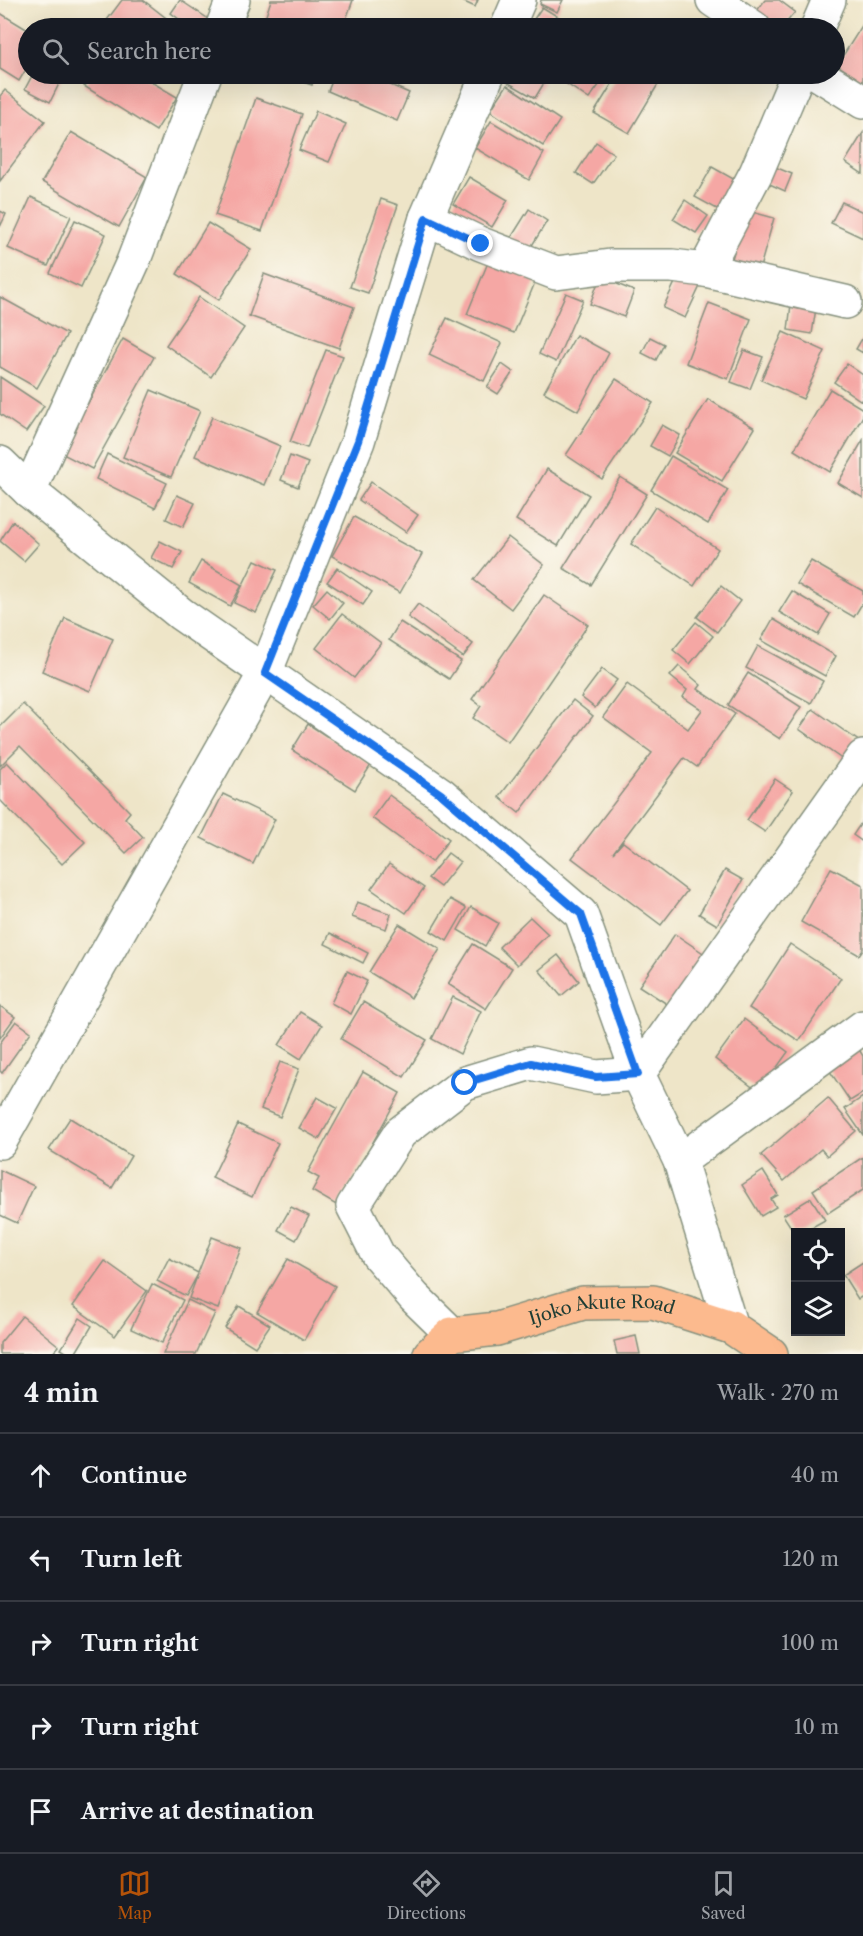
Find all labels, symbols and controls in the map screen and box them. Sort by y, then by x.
search box [18,18,845,84]
icon: search [39,35,72,68]
text: Search here [87,38,212,65]
route end [467,230,493,256]
route start [451,1069,477,1095]
map controls [791,1228,845,1336]
button: locate [791,1228,845,1282]
button: layers [791,1282,845,1336]
street label: Ijoko Akute Road [526,1291,678,1330]
text: 4 min [24,1377,99,1409]
text: Walk · 270 m [717,1381,839,1405]
icon: ahead [24,1459,57,1492]
text: Continue [81,1462,187,1489]
text: 40 m [791,1463,839,1487]
icon: left [24,1543,57,1576]
text: Turn left [81,1546,182,1573]
text: 120 m [782,1547,839,1571]
icon: right [24,1627,57,1660]
text: Turn right [81,1630,199,1657]
text: 100 m [781,1631,839,1655]
icon: right [24,1711,57,1744]
text: Turn right [81,1714,199,1741]
text: 10 m [794,1715,839,1739]
icon: arrive [24,1795,57,1828]
text: Arrive at destination [81,1798,314,1825]
tab: Map [118,1867,152,1923]
tab: Directions [387,1867,466,1923]
tab: Saved [701,1867,745,1923]

